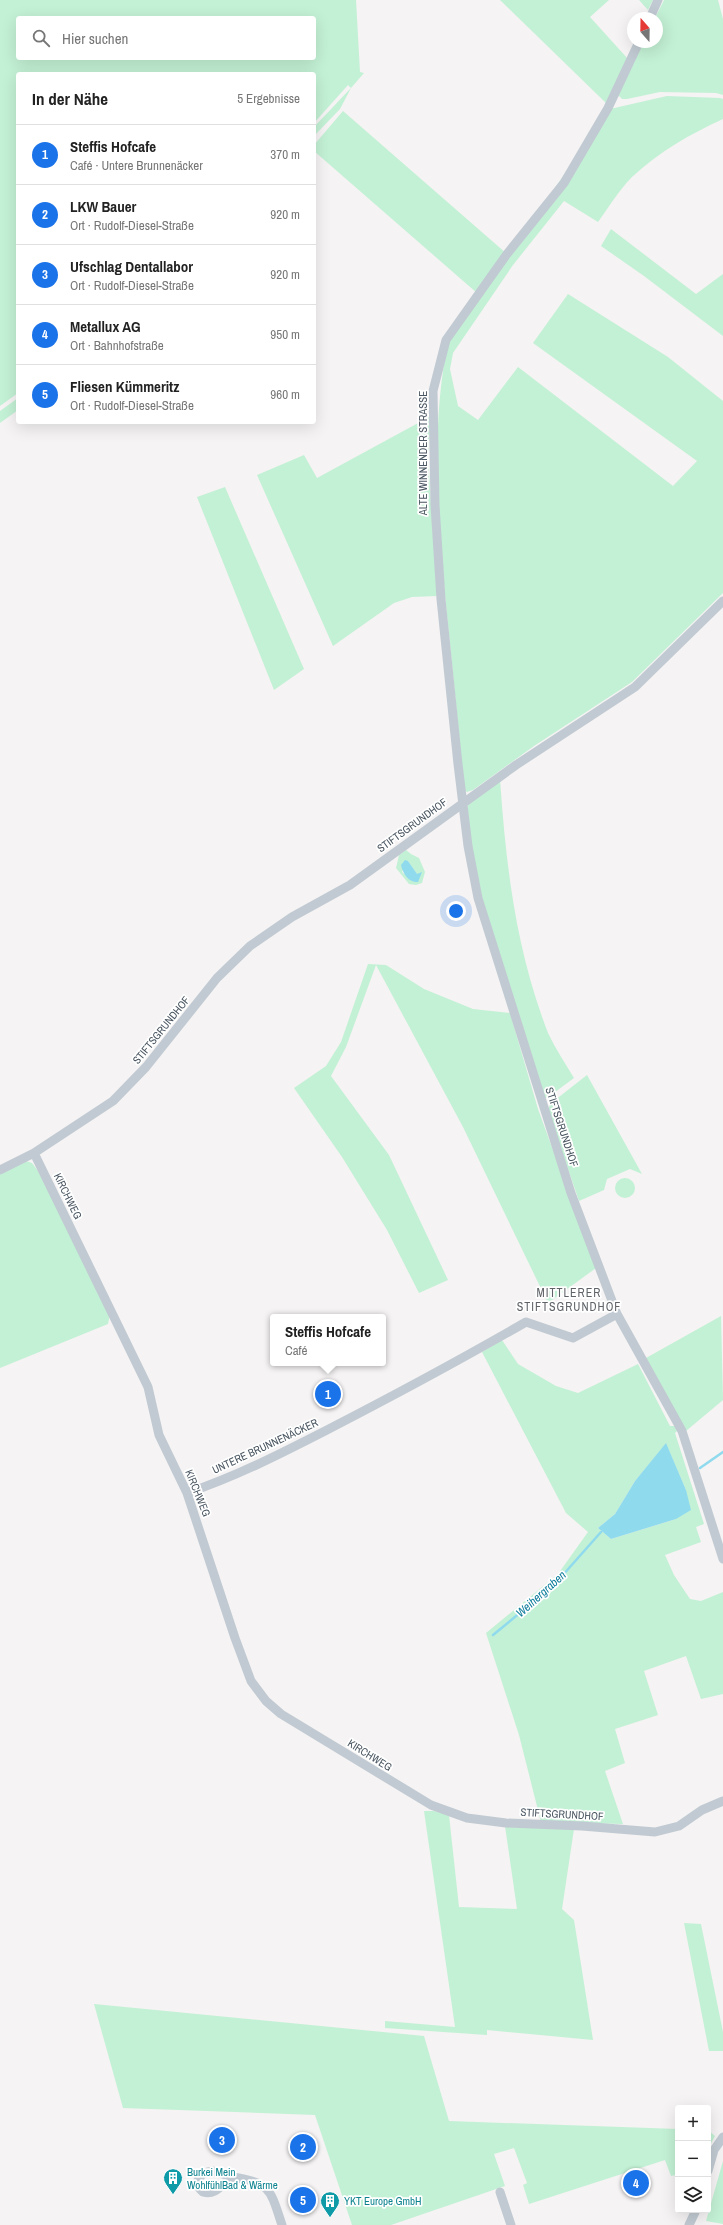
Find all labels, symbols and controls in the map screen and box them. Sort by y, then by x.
north arrow [627,12,663,48]
search box [16,16,316,60]
icon: search [30,27,52,49]
text: Hier suchen [62,28,128,49]
text: In der Nähe [32,87,108,110]
text: 5 Ergebnisse [237,90,300,107]
text: Steffis Hofcafe [70,136,156,157]
text: 1 [42,146,48,163]
text: 370 m [270,146,300,163]
text: Café · Untere Brunnenäcker [70,157,203,174]
text: LKW Bauer [70,196,136,217]
text: 2 [42,206,48,223]
text: 920 m [270,206,300,223]
text: Ort · Rudolf-Diesel-Straße [70,217,194,234]
text: Ufschlag Dentallabor [70,256,193,277]
text: 3 [42,266,48,283]
text: 920 m [270,266,300,283]
text: Ort · Rudolf-Diesel-Straße [70,277,194,294]
text: Metallux AG [70,316,141,337]
text: 4 [42,326,48,343]
text: 950 m [270,326,300,343]
text: Ort · Bahnhofstraße [70,337,164,354]
text: Fliesen Kümmeritz [70,376,179,397]
text: 5 [42,386,48,403]
text: 960 m [270,386,300,403]
street label: ALTE WINNENDER STRASSE [416,391,430,516]
text: Ort · Rudolf-Diesel-Straße [70,397,194,414]
street label: STIFTSGRUNDHOF [374,795,450,855]
your location [446,901,466,921]
street label: STIFTSGRUNDHOF [129,993,193,1067]
street label: STIFTSGRUNDHOF [542,1085,582,1169]
street label: KIRCHWEG [51,1171,85,1221]
district label: MITTLERER STIFTSGRUNDHOF [517,1285,621,1315]
popup [270,1314,386,1366]
text: Steffis Hofcafe [285,1321,371,1342]
text: Café [285,1342,307,1359]
pin: 1 [315,1379,341,1409]
street label: UNTERE BRUNNENÄCKER [210,1415,321,1477]
street label: KIRCHWEG [182,1467,214,1519]
water label: Weihergraben [513,1567,569,1621]
street label: KIRCHWEG [345,1736,395,1774]
street label: STIFTSGRUNDHOF [520,1805,604,1823]
map controls [675,2105,711,2213]
button: + [675,2105,711,2141]
pin: 3 [209,2125,235,2155]
pin: 2 [290,2132,316,2162]
button: − [675,2141,711,2177]
place label: Burkei Mein WohlfühlBad & Wärme [187,2165,278,2192]
building icon: Burkei Mein WohlfühlBad & Wärme [162,2167,184,2195]
pin: 4 [623,2168,649,2198]
button: layers [675,2177,711,2213]
pin: 5 [290,2185,316,2215]
building icon: YKT Europe GmbH [319,2190,341,2218]
place label: YKT Europe GmbH [344,2194,422,2208]

